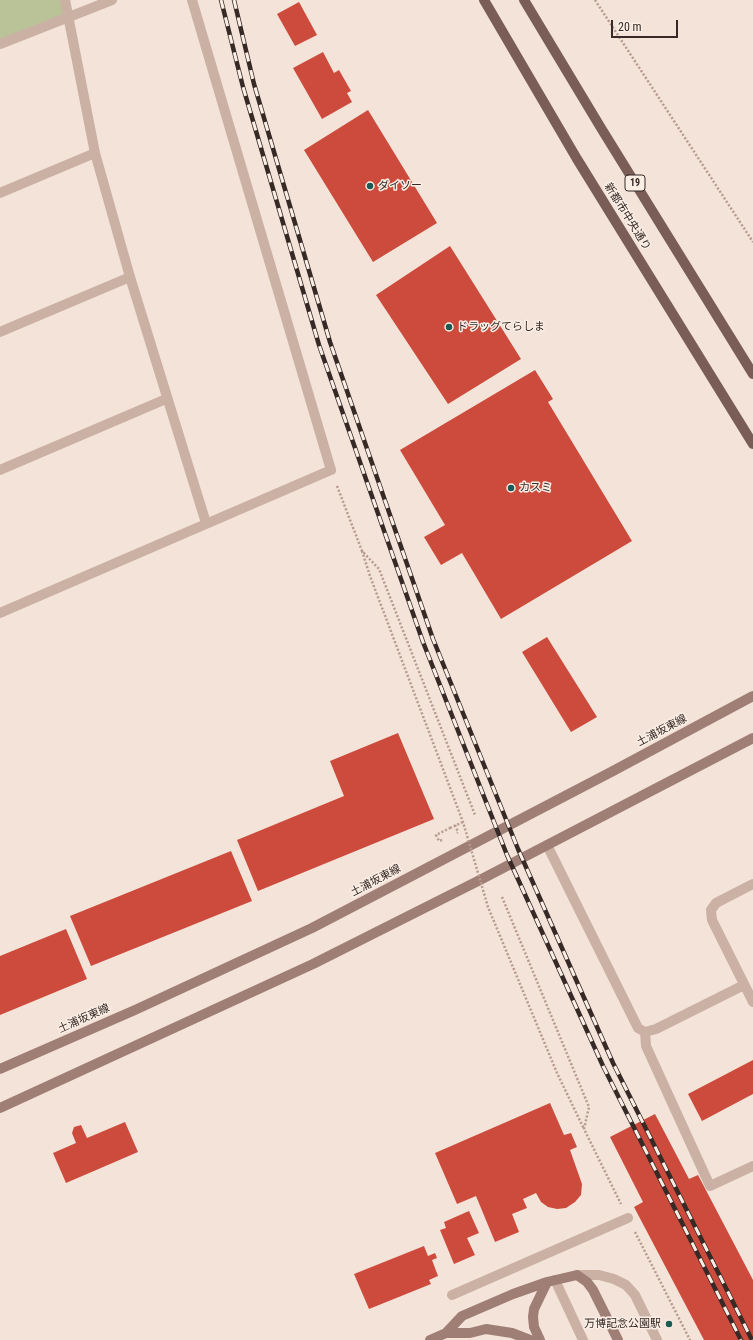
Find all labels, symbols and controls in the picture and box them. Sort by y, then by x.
scale bar [613,12,680,38]
text: 20 m [618,20,642,34]
road number: 19 [625,175,645,191]
place label: ダイソー [378,179,422,193]
marker: ダイソー [365,181,375,191]
street label: 新都市中央通り [601,181,653,253]
place label: ドラッグてらしま [457,320,545,334]
marker: ドラッグてらしま [444,322,454,332]
place label: カスミ [519,481,552,495]
marker: カスミ [506,483,516,493]
street label: 土浦坂東線 [635,712,689,750]
street label: 土浦坂東線 [349,862,403,900]
street label: 土浦坂東線 [56,1002,112,1036]
place label: 万博記念公園駅 [584,1317,661,1331]
marker: 万博記念公園駅 [664,1319,674,1329]

